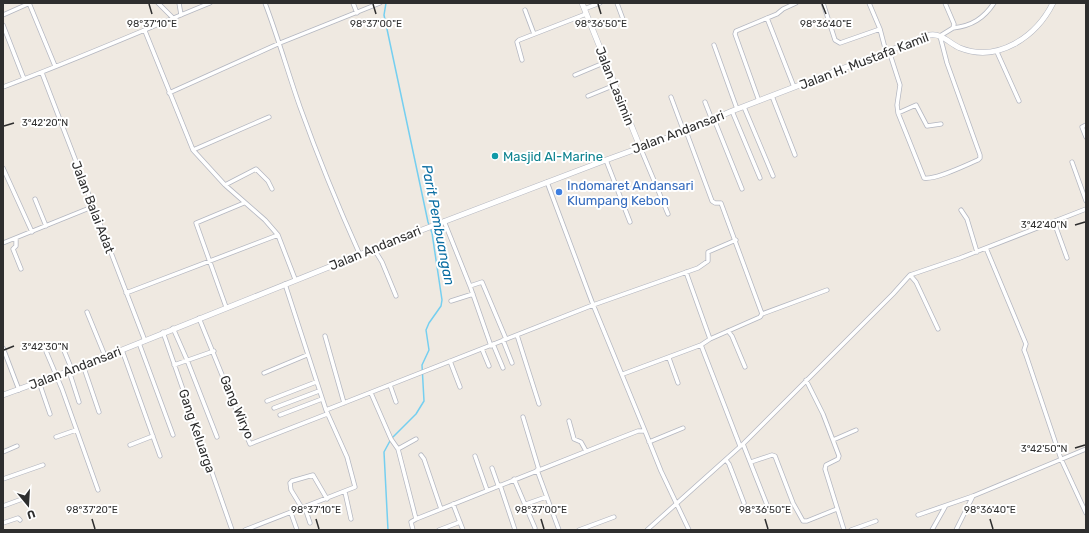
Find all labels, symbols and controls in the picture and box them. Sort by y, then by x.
text: 98°37'10"E [127,18,177,30]
text: 98°37'00"E [350,18,402,30]
text: 98°36'50"E [575,18,627,30]
text: 98°36'40"E [800,18,852,30]
street label: Jalan H. Mustafa Kamil [797,29,931,93]
street label: Jalan Lasimin [592,44,638,128]
street label: Jalan Andansari [630,107,726,157]
text: 3°42'20"N [22,117,68,129]
place label: Masjid Al-Marine [503,149,603,164]
marker: Masjid Al-Marine [490,151,500,161]
street label: Jalan Balai Adat [69,159,117,255]
water label: Parit Pembuangan [418,163,458,287]
place label: Indomaret Andansari Klumpang Kebon [567,178,694,209]
marker: Indomaret Andansari Klumpang Kebon [554,187,564,197]
text: 3°42'40"N [1021,219,1067,231]
street label: Jalan Andansari [327,223,423,273]
text: 3°42'30"N [22,341,68,353]
street label: Jalan Andansari [27,343,123,393]
street label: Gang Wiryo [216,373,257,441]
street label: Gang Keluarga [175,387,218,475]
text: 3°42'50"N [1021,443,1067,455]
north arrow [8,485,48,525]
text: 98°37'20"E [66,504,118,516]
text: 98°37'10"E [291,504,341,516]
text: 98°37'00"E [515,504,567,516]
text: 98°36'50"E [739,504,791,516]
text: 98°36'40"E [964,504,1016,516]
text: U [25,507,37,521]

